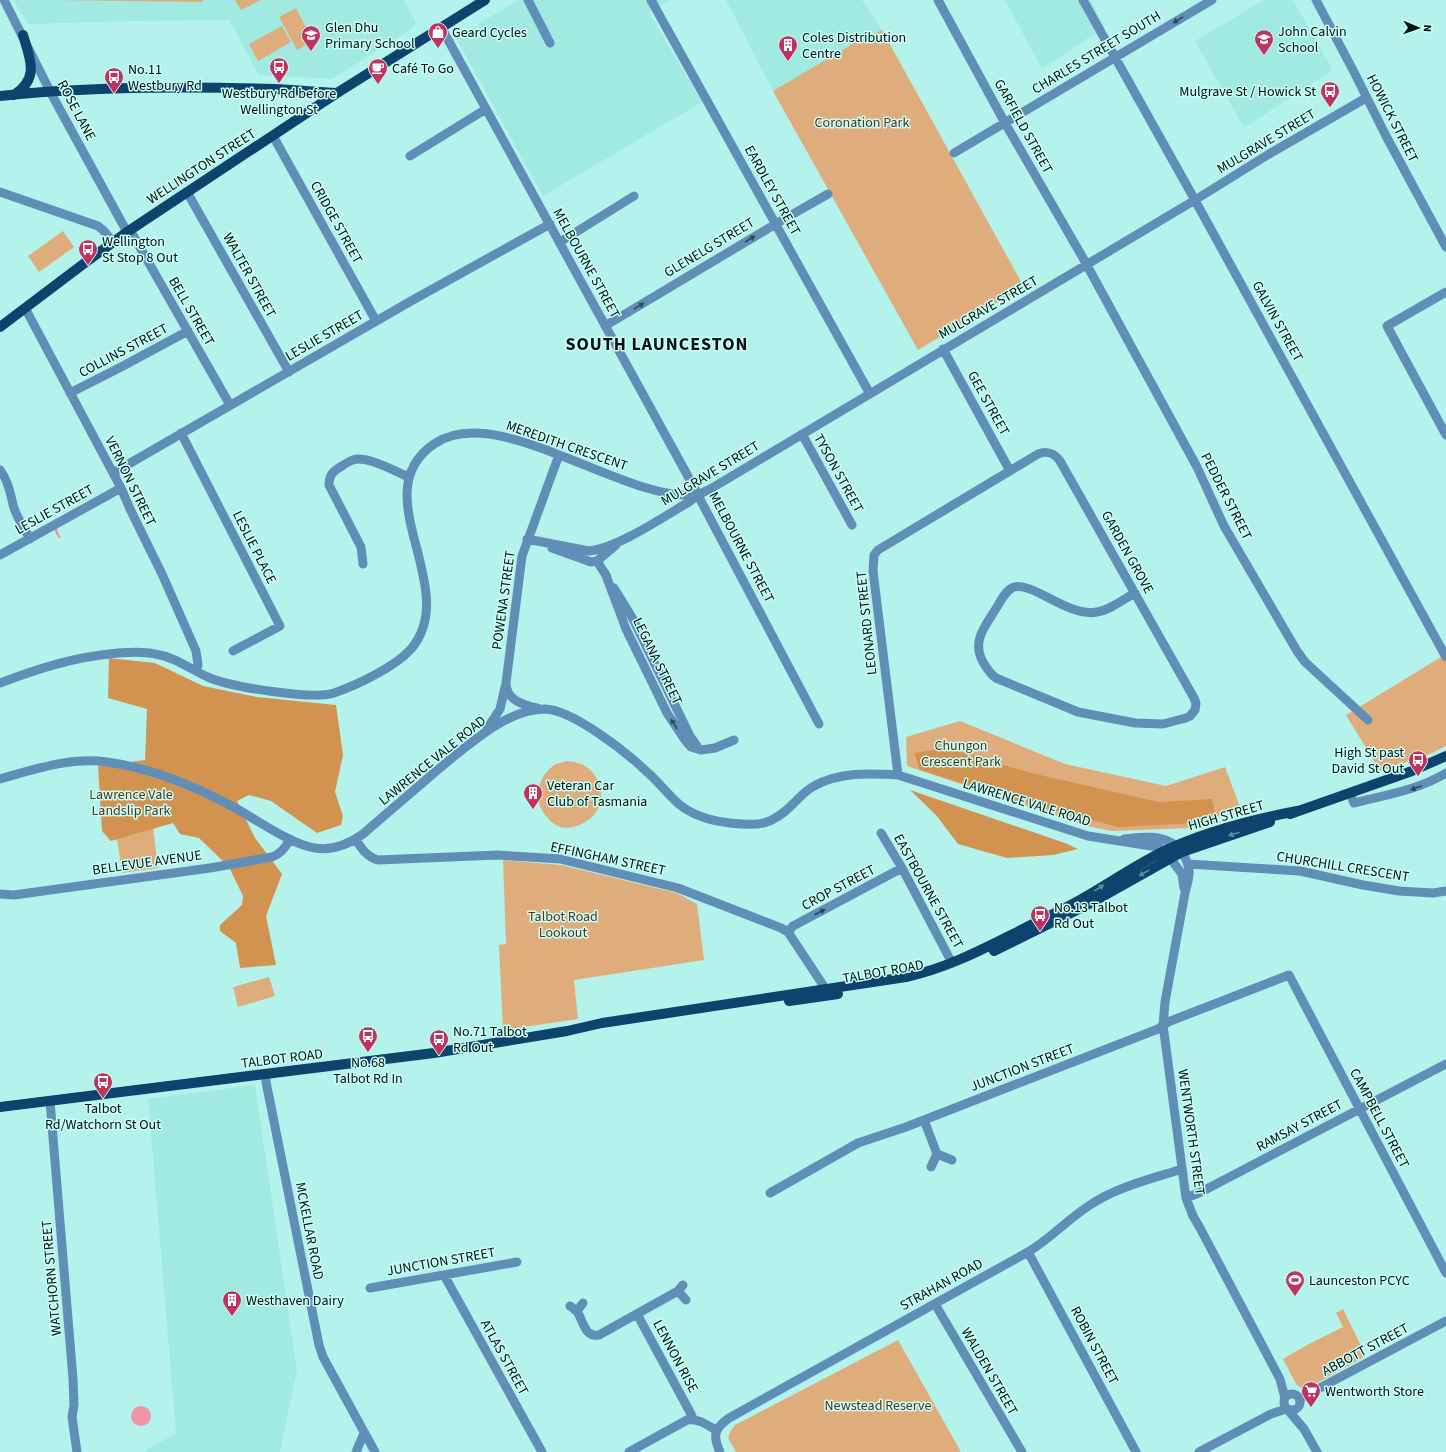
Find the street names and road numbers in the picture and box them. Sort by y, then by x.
street label: CHARLES STREET SOUTH [1028,6,1165,99]
street label: HOWICK STREET [1361,71,1423,167]
street label: GARFIELD STREET [989,76,1058,178]
street label: ROSE LANE [52,77,100,144]
street label: MULGRAVE STREET [1213,104,1320,179]
street label: WELLINGTON STREET [143,124,260,210]
street label: EARDLEY STREET [739,142,805,240]
street label: CRIDGE STREET [305,177,367,268]
street label: MELBOURNE STREET [548,205,625,323]
street label: GLENELG STREET [661,213,759,283]
street label: WALTER STREET [218,229,281,322]
street label: MULGRAVE STREET [935,271,1042,345]
street label: BELL STREET [163,273,219,350]
street label: GALVIN STREET [1247,277,1308,366]
street label: LESLIE STREET [282,305,368,366]
street label: COLLINS STREET [75,319,172,383]
street label: GEE STREET [962,368,1014,440]
street label: MEREDITH CRESCENT [503,416,631,476]
street label: TYSON STREET [808,430,868,517]
street label: VERNON STREET [100,433,161,530]
street label: MULGRAVE STREET [657,436,764,511]
street label: PEDDER STREET [1195,449,1257,544]
street label: LESLIE STREET [11,480,98,540]
street label: MELBOURNE STREET [703,488,779,607]
street label: LESLIE PLACE [227,507,281,588]
street label: GARDEN GROVE [1096,507,1158,598]
street label: POWENA STREET [487,549,521,651]
street label: LEONARD STREET [852,569,882,676]
street label: LEGANA STREET [627,614,687,709]
street label: LAWRENCE VALE ROAD [375,711,491,810]
street label: LAWRENCE VALE ROAD [960,774,1093,832]
street label: HIGH STREET [1186,795,1267,836]
street label: EASTBOURNE STREET [888,830,968,953]
street label: EFFINGHAM STREET [548,837,668,881]
street label: BELLEVUE AVENUE [91,845,203,881]
street label: CHURCHILL CRESCENT [1275,847,1411,887]
street label: CROP STREET [798,860,879,916]
street label: TALBOT ROAD [841,955,925,989]
street label: JUNCTION STREET [968,1039,1078,1097]
street label: TALBOT ROAD [240,1044,324,1074]
street label: CAMPBELL STREET [1344,1065,1414,1172]
street label: WENTWORTH STREET [1172,1068,1210,1197]
street label: RAMSAY STREET [1253,1095,1347,1157]
street label: MCKELLAR ROAD [290,1181,328,1282]
street label: WATCHORN STREET [37,1219,67,1337]
street label: JUNCTION STREET [385,1243,497,1281]
street label: STRAHAN ROAD [896,1254,987,1316]
street label: ROBIN STREET [1065,1303,1123,1389]
street label: ATLAS STREET [475,1316,533,1399]
street label: LENNON RISE [648,1316,703,1396]
street label: ABBOTT STREET [1318,1318,1413,1381]
street label: WALDEN STREET [956,1324,1023,1419]

